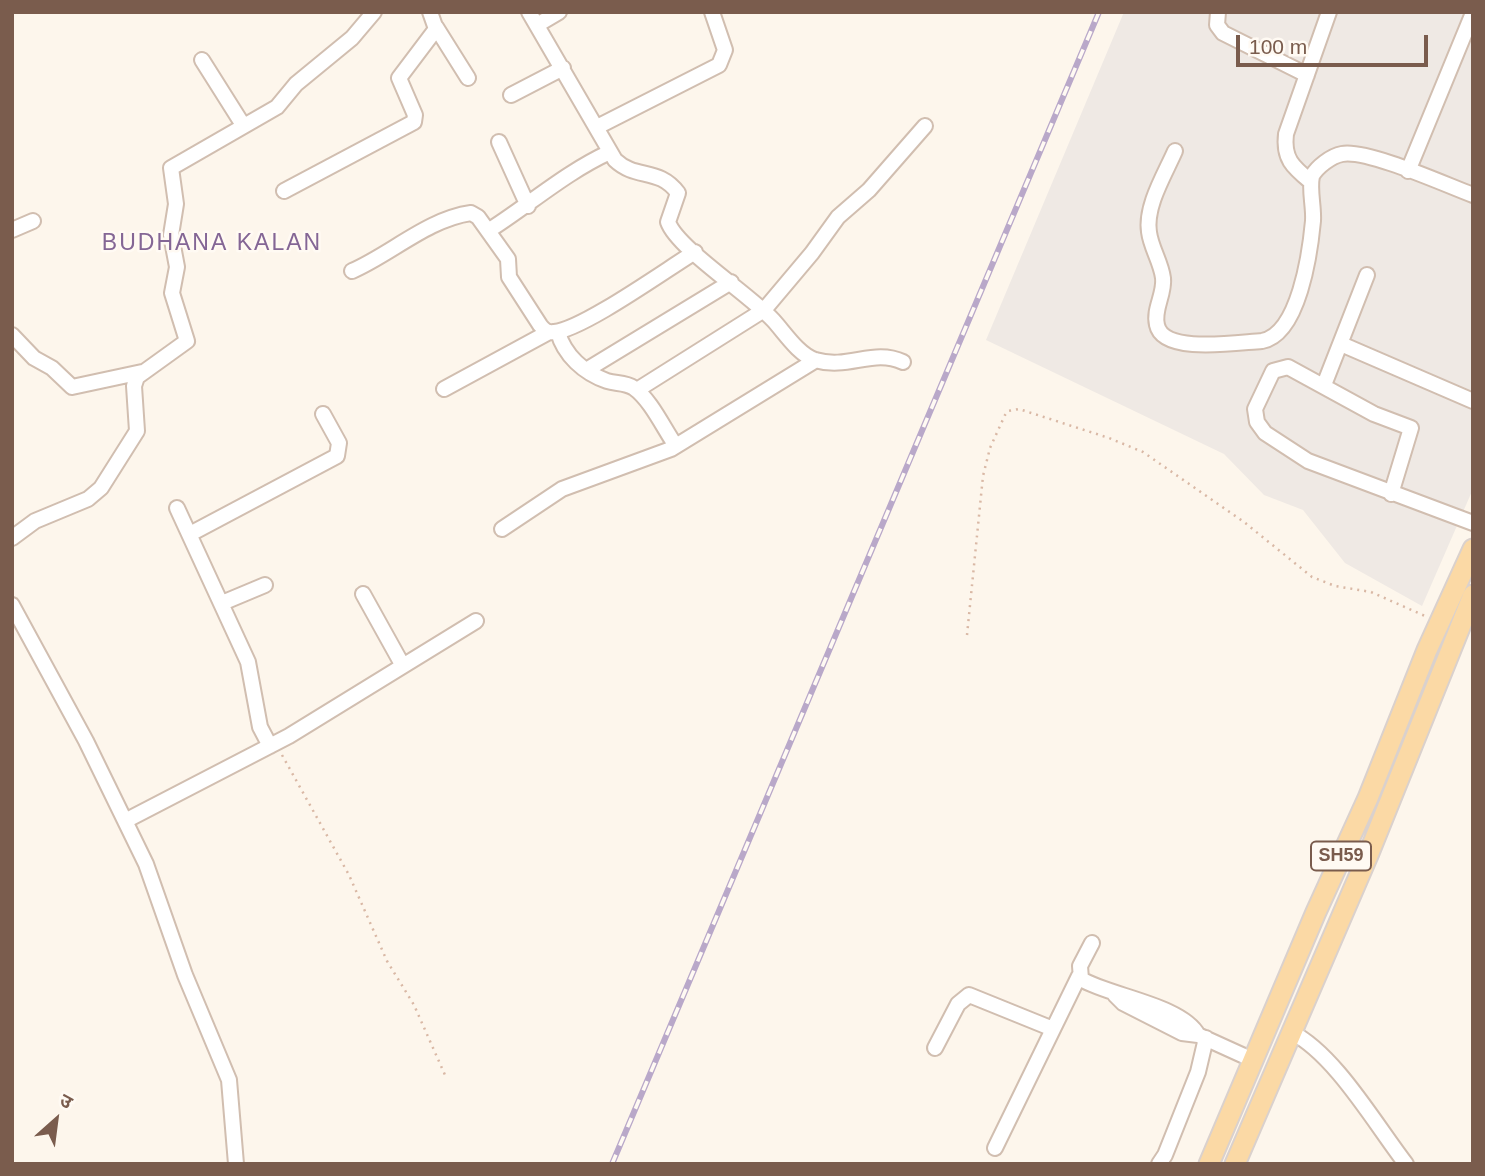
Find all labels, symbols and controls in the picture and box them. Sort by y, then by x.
scale bar [1240,21,1432,65]
text: 100 m [1249,35,1307,58]
district label: BUDHANA KALAN [103,230,321,258]
road number: SH59 [1311,842,1371,870]
north arrow [21,1085,91,1155]
text: उ [56,1089,76,1113]

